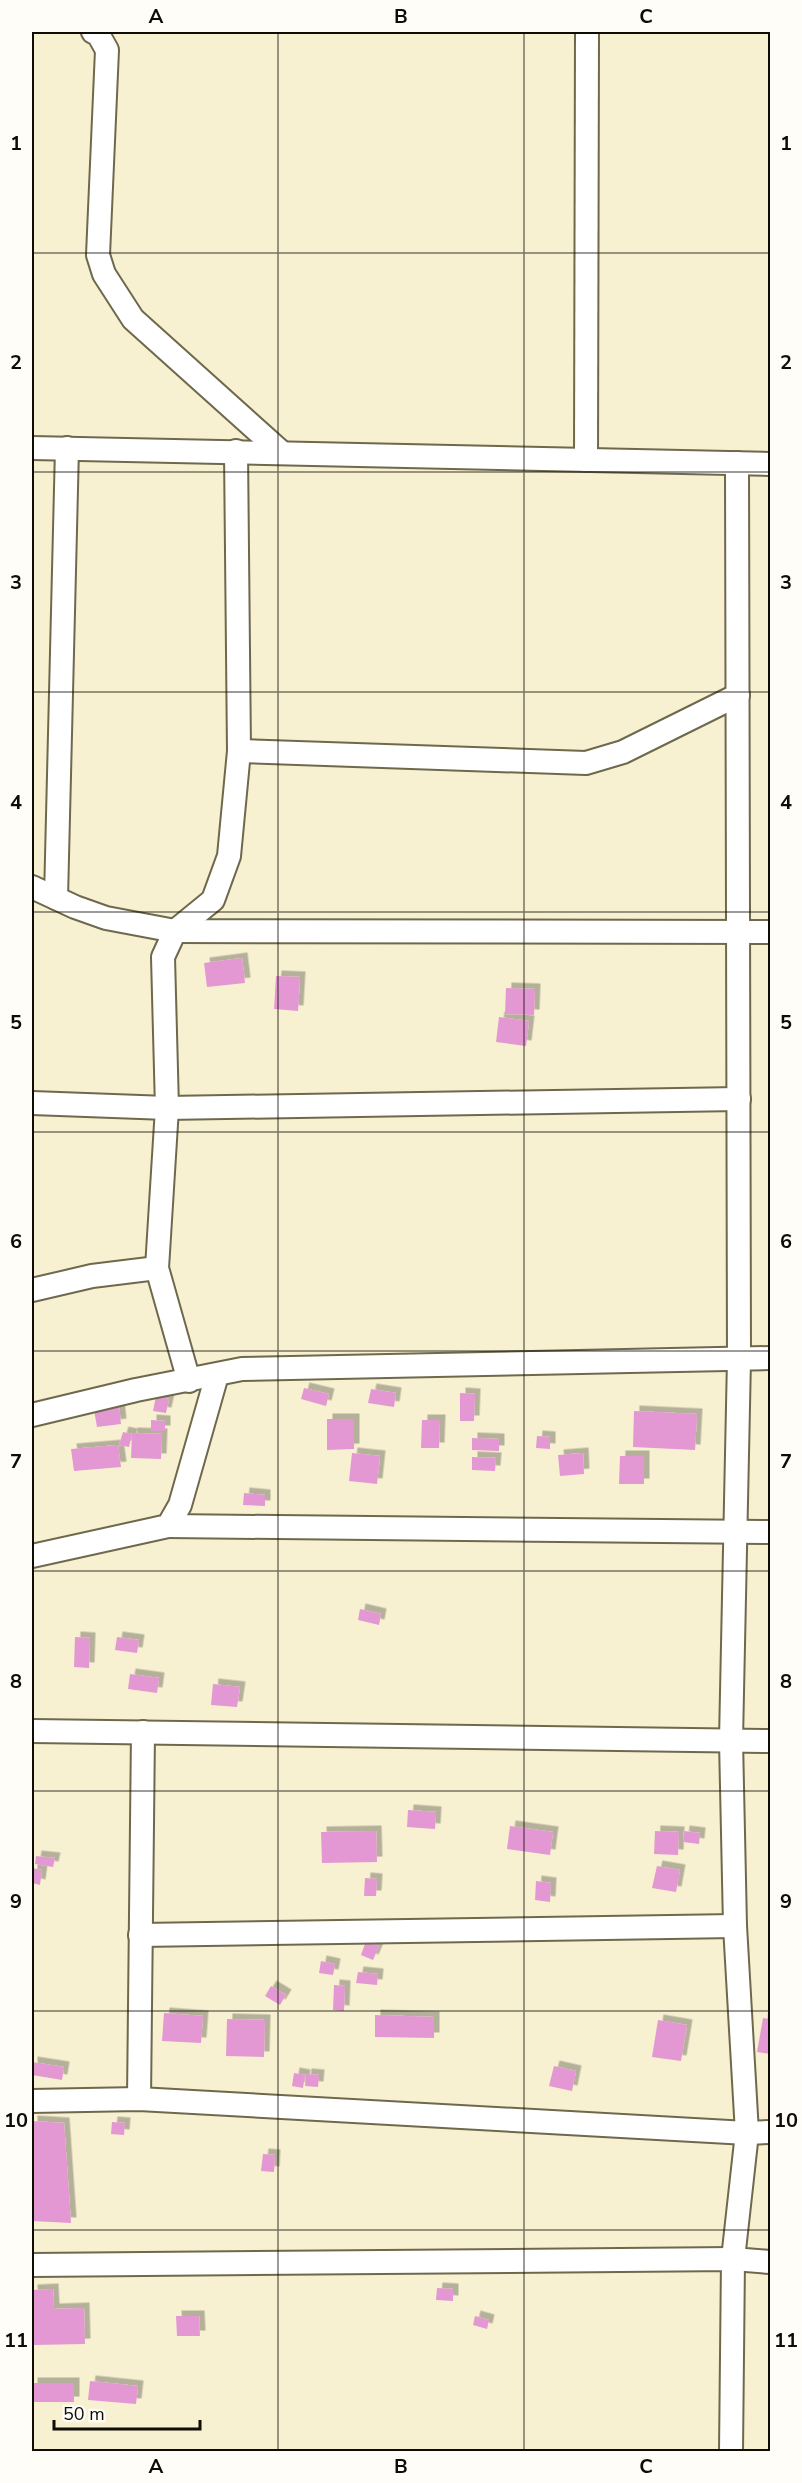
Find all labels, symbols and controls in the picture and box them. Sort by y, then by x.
text: A [149,3,164,30]
text: B [394,3,408,30]
text: C [639,3,653,30]
text: 1 [10,130,22,157]
text: 1 [780,130,792,157]
text: 2 [10,349,22,376]
text: 2 [780,349,792,376]
text: 3 [10,569,22,596]
text: 3 [780,569,792,596]
text: 4 [10,789,22,816]
text: 4 [780,789,792,816]
text: 5 [10,1009,22,1036]
text: 5 [780,1009,792,1036]
text: 6 [10,1228,22,1255]
text: 6 [780,1228,792,1255]
text: 7 [10,1448,22,1475]
text: 7 [780,1448,792,1475]
text: 8 [10,1668,22,1695]
text: 8 [780,1668,792,1695]
text: 9 [10,1888,22,1915]
text: 9 [780,1888,792,1915]
text: 10 [4,2107,28,2134]
text: 10 [774,2107,798,2134]
text: 11 [4,2327,28,2354]
text: 11 [774,2327,798,2354]
scale bar [54,2393,200,2431]
text: 50 m [63,2402,105,2426]
text: A [149,2453,164,2480]
text: B [394,2453,408,2480]
text: C [639,2453,653,2480]

